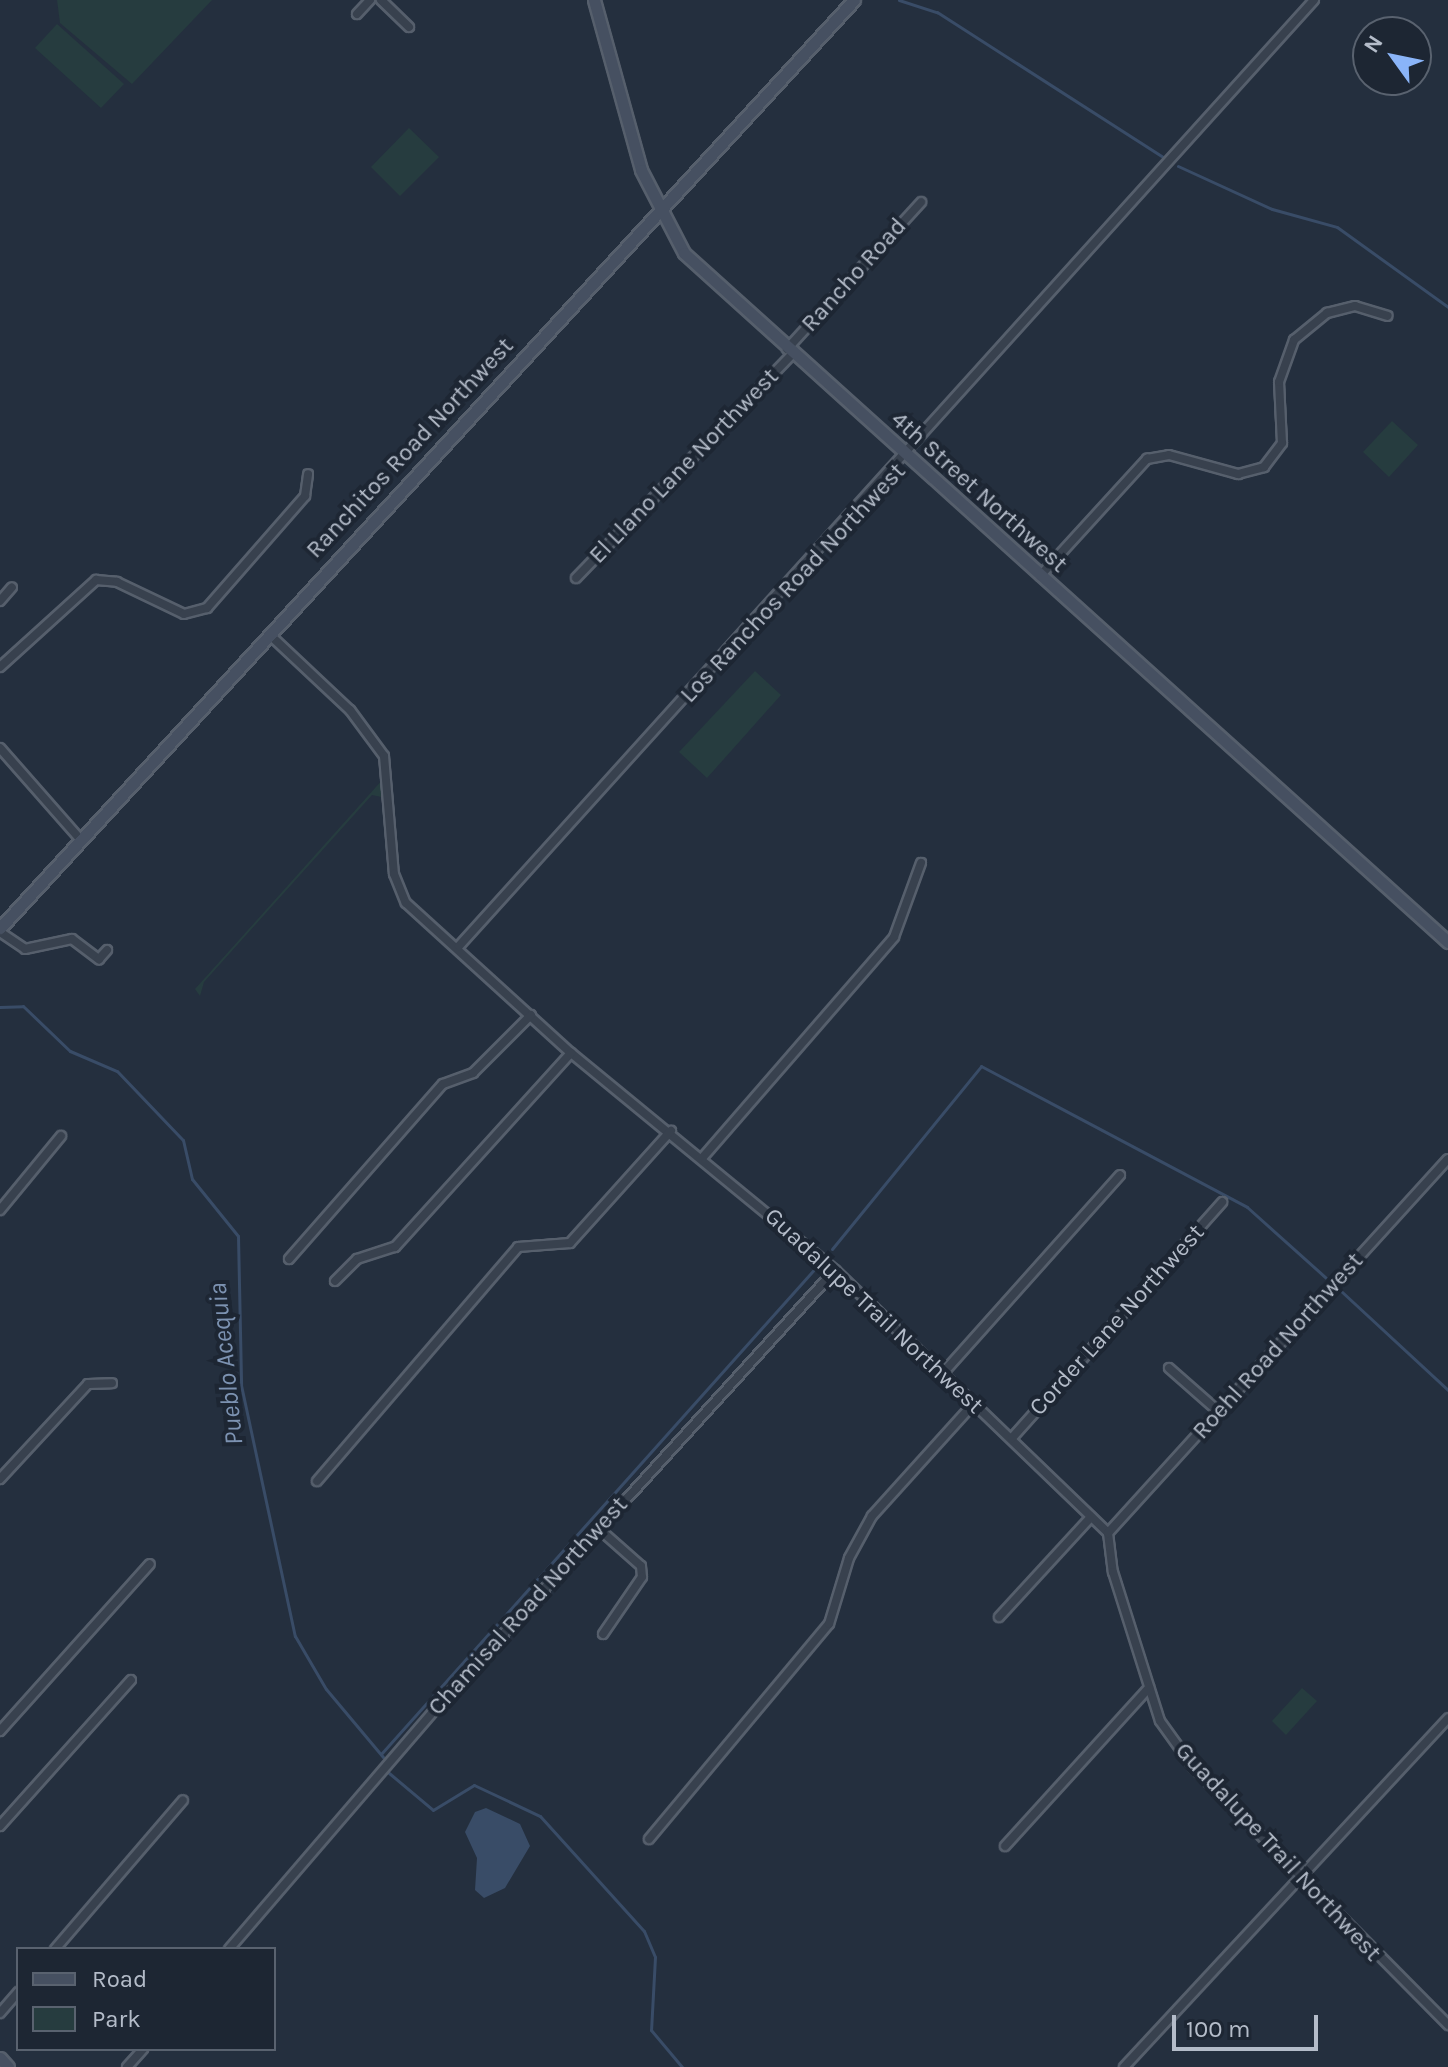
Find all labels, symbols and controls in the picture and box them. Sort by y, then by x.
north arrow [1352,16,1432,96]
text: N [1358,30,1389,58]
street label: Rancho Road [795,212,913,338]
street label: Ranchitos Road Northwest [300,332,520,564]
street label: El Llano Lane Northwest [583,362,785,570]
street label: 4th Street Northwest [885,405,1073,579]
street label: Los Ranchos Road Northwest [674,457,912,709]
street label: Guadalupe Trail Northwest [759,1202,989,1420]
street label: Corder Lane Northwest [1024,1218,1210,1422]
street label: Roehl Road Northwest [1187,1247,1369,1445]
water label: Pueblo Acequia [202,1281,250,1447]
street label: Chamisal Road Northwest [422,1491,634,1721]
street label: Guadalupe Trail Northwest [1169,1737,1387,1967]
legend [16,1947,276,2051]
text: Road [92,1965,147,1993]
scale bar [1176,1999,1322,2049]
text: Park [92,2005,141,2033]
text: 100 m [1186,2015,1251,2043]

